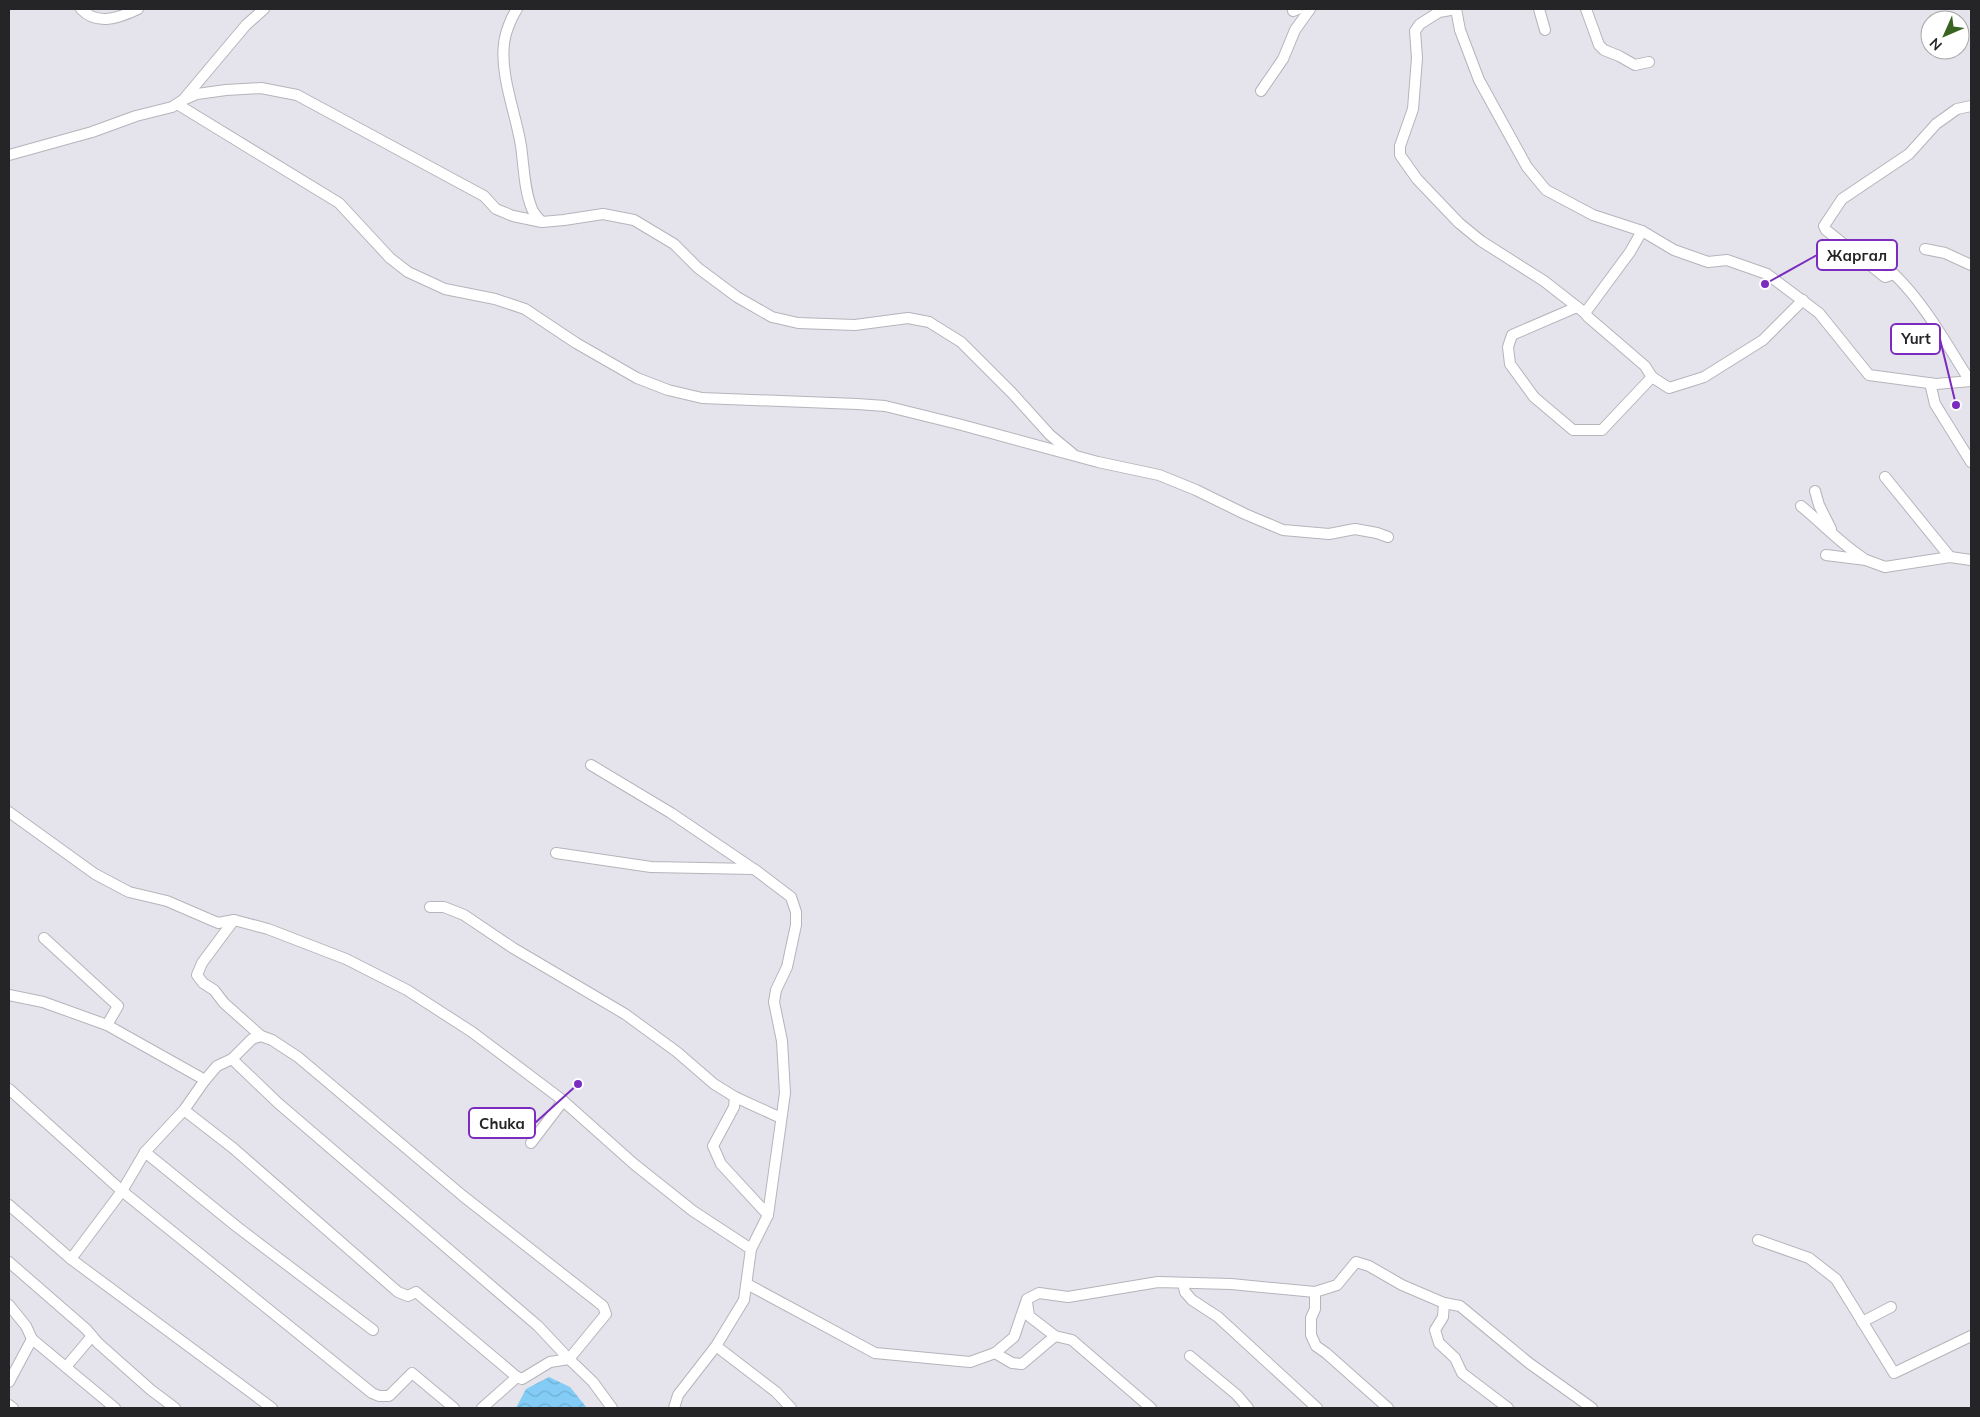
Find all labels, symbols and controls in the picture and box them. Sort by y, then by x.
north arrow [1920,10,1970,60]
text: N [1926,34,1946,54]
callout: Жаргал [1817,240,1897,270]
text: Жаргал [1827,246,1887,265]
callout: Yurt [1891,324,1940,354]
text: Yurt [1900,329,1931,348]
callout: Chuka [469,1108,535,1138]
text: Chuka [479,1114,525,1133]

